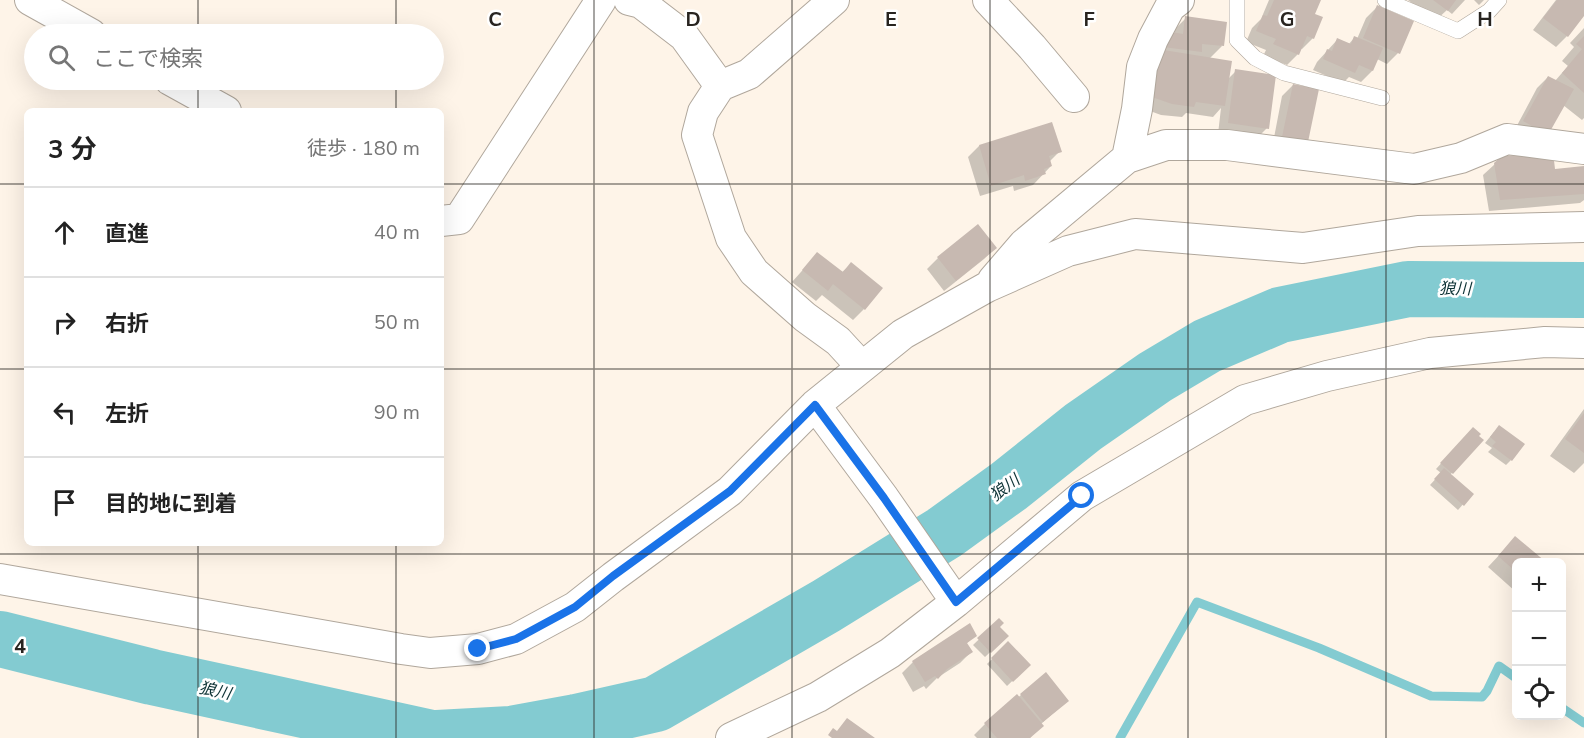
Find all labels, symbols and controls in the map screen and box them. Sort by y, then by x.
text: C [488,6,502,33]
text: D [685,6,701,33]
text: E [885,6,897,33]
text: F [1083,6,1095,33]
text: G [1280,6,1294,33]
text: H [1477,6,1493,33]
search box [24,24,444,90]
icon: search [45,41,78,74]
text: ここで検索 [93,44,203,74]
text: 3 分 [48,132,97,167]
text: 徒歩 · 180 m [307,135,420,162]
icon: ahead [48,216,81,249]
text: 直進 [105,219,149,249]
text: 40 m [374,219,420,246]
water label: 狼川 [1439,278,1473,300]
icon: right [48,306,81,339]
text: 右折 [105,309,149,339]
text: 50 m [374,309,420,336]
icon: left [48,396,81,429]
text: 左折 [105,399,149,429]
text: 90 m [374,399,420,426]
water label: 狼川 [986,468,1026,506]
route start [1068,482,1094,508]
icon: arrive [48,486,81,519]
text: 目的地に到着 [105,489,237,519]
map controls [1512,558,1566,720]
button: + [1512,558,1566,612]
button: − [1512,612,1566,666]
text: 4 [14,633,26,660]
route end [464,635,490,661]
button: locate [1512,666,1566,720]
water label: 狼川 [197,677,235,706]

